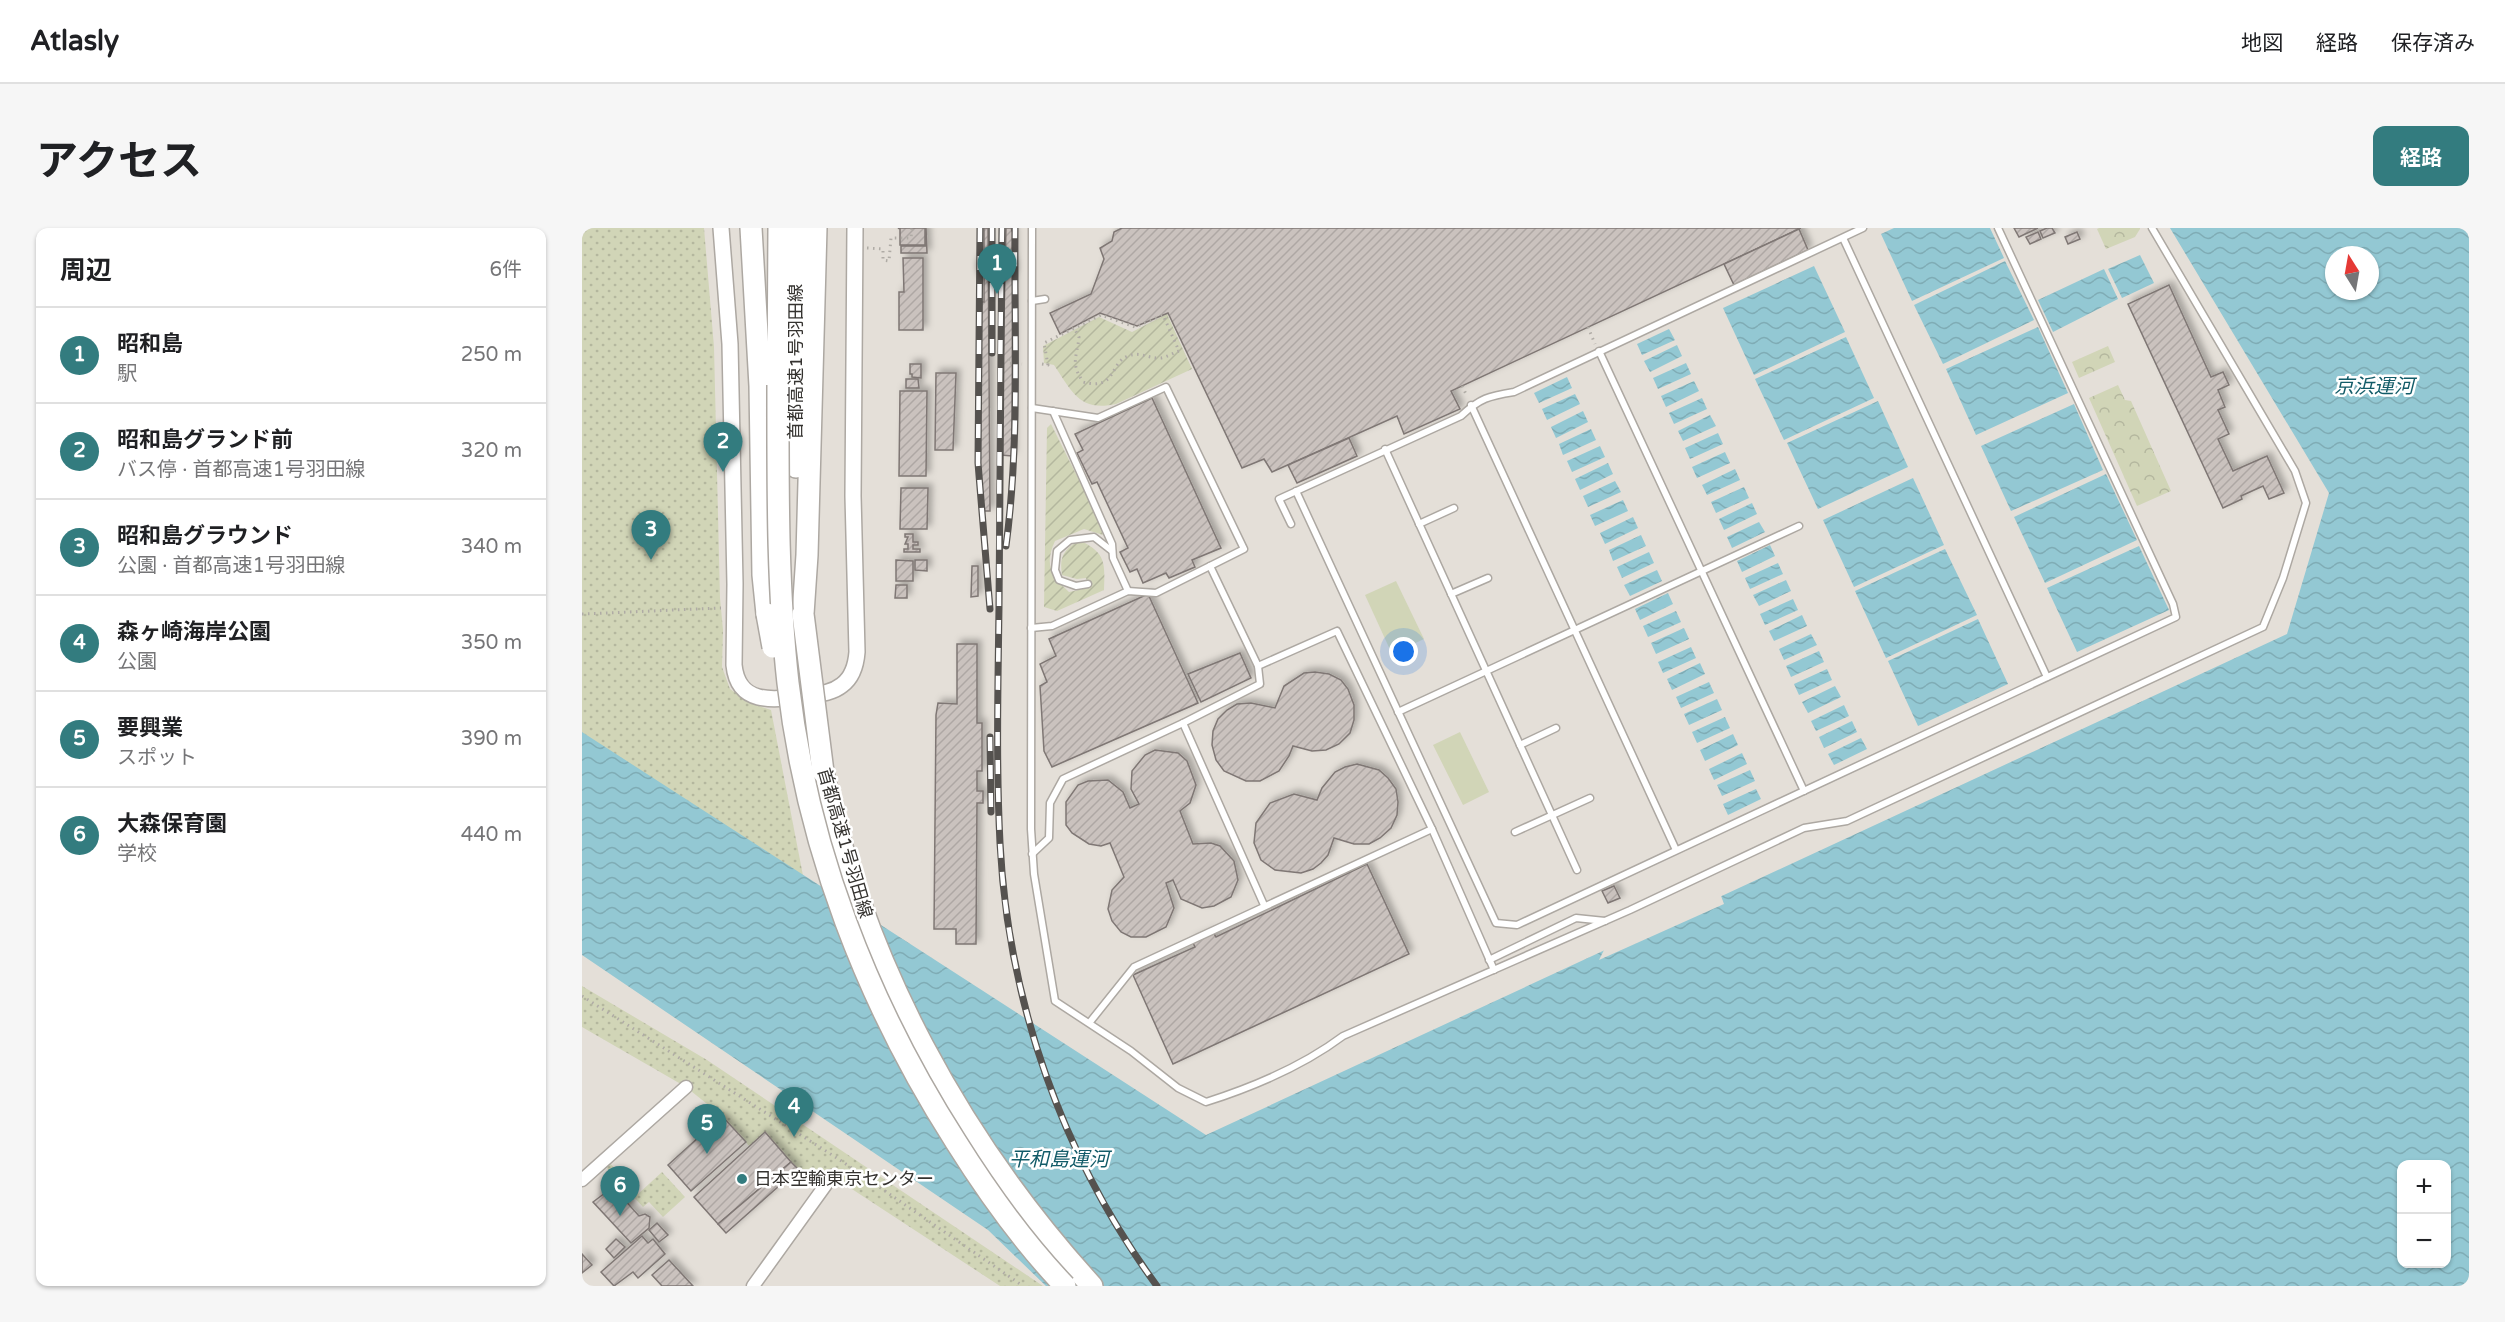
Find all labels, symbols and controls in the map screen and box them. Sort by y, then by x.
text: Atlasly [30,24,119,58]
text: 地図 [2241,31,2283,56]
text: 経路 [2316,31,2358,56]
text: 保存済み [2391,31,2475,56]
button: 経路 [2373,126,2469,186]
text: アクセス [36,136,202,187]
pin: 1 [978,244,1016,294]
north arrow [2325,246,2379,300]
text: 周辺 [60,255,112,286]
text: 6件 [489,258,522,282]
street label: 首都高速1号羽田線 [785,284,807,440]
text: 昭和島 [117,331,183,357]
text: 1 [73,343,86,367]
text: 250 m [461,343,522,367]
text: 駅 [117,362,137,386]
water label: 京浜運河 [2334,375,2418,399]
pin: 2 [704,422,742,472]
text: 昭和島グランド前 [117,427,293,453]
text: 2 [73,439,86,463]
text: 320 m [461,439,522,463]
text: バス停 · 首都高速1号羽田線 [117,458,365,482]
pin: 3 [632,510,670,560]
text: 昭和島グラウンド [117,523,293,549]
text: 3 [73,535,86,559]
text: 340 m [461,535,522,559]
text: 公園 · 首都高速1号羽田線 [117,554,345,578]
text: 森ヶ崎海岸公園 [117,619,271,645]
text: 4 [73,631,86,655]
text: 350 m [461,631,522,655]
your location [1389,637,1418,666]
text: 公園 [117,650,157,674]
text: 要興業 [117,715,183,741]
text: 5 [73,727,86,751]
text: 390 m [461,727,522,751]
text: スポット [117,746,197,770]
street label: 首都高速1号羽田線 [813,765,877,921]
text: 大森保育園 [117,811,227,837]
text: 6 [73,823,86,847]
text: 440 m [461,823,522,847]
text: 学校 [117,842,157,866]
pin: 4 [774,1088,814,1137]
pin: 5 [688,1104,726,1154]
water label: 平和島運河 [1009,1148,1113,1172]
map controls [2397,1160,2451,1268]
button: + [2397,1160,2451,1214]
pin: 6 [600,1166,639,1216]
place label: 日本空輸東京センター [754,1168,934,1190]
marker: 日本空輸東京センター [735,1172,749,1186]
button: − [2397,1214,2451,1268]

